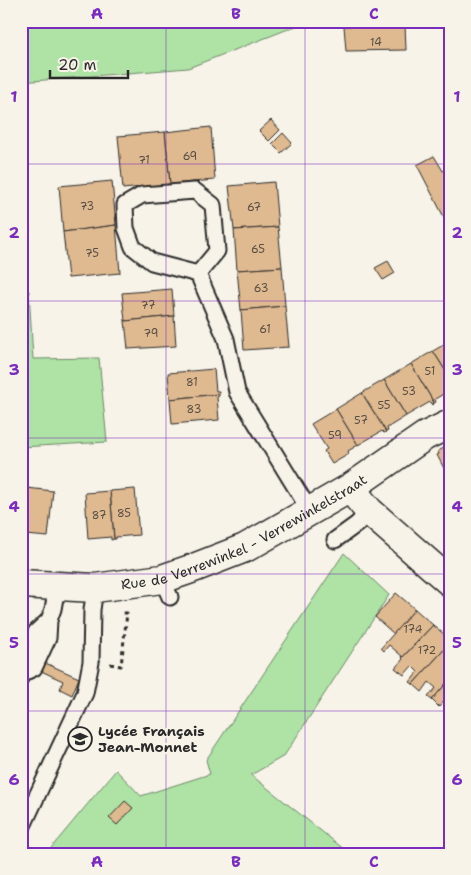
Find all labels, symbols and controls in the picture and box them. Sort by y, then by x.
text: A [91,3,103,24]
text: B [231,3,241,24]
text: C [369,3,379,24]
house number: 14 [370,35,382,50]
scale bar [50,48,128,80]
text: 20 m [58,55,97,75]
text: 1 [10,86,18,107]
text: 1 [453,86,461,107]
house number: 69 [183,149,197,164]
house number: 71 [138,153,150,168]
house number: 73 [80,199,94,214]
house number: 67 [247,200,261,215]
text: 2 [8,222,20,243]
text: 2 [451,222,463,243]
house number: 65 [251,242,265,257]
house number: 75 [85,246,99,261]
house number: 63 [254,281,268,296]
house number: 77 [141,298,156,313]
house number: 61 [259,322,271,337]
house number: 79 [144,326,159,341]
text: 3 [8,359,20,380]
text: 3 [451,359,463,380]
house number: 51 [425,364,435,379]
house number: 81 [186,375,198,390]
house number: 53 [402,384,416,399]
house number: 55 [377,398,391,413]
house number: 83 [187,402,201,417]
house number: 57 [354,413,368,428]
house number: 59 [328,428,342,443]
street label: Rue de Verrewinkel - Verrewinkelstraat [120,470,370,593]
text: 4 [8,496,20,517]
text: 4 [451,496,463,517]
house number: 85 [117,506,131,521]
house number: 87 [92,508,107,523]
house number: 174 [404,622,423,637]
text: 5 [9,632,19,653]
text: 5 [452,632,462,653]
house number: 172 [418,643,436,658]
place label: Lycée Français Jean-Monnet [98,722,205,756]
school or university icon: Lycée Français Jean-Monnet [67,726,93,752]
text: 6 [8,769,20,790]
text: 6 [451,769,463,790]
text: A [91,851,103,872]
text: B [231,851,241,872]
text: C [369,851,379,872]

